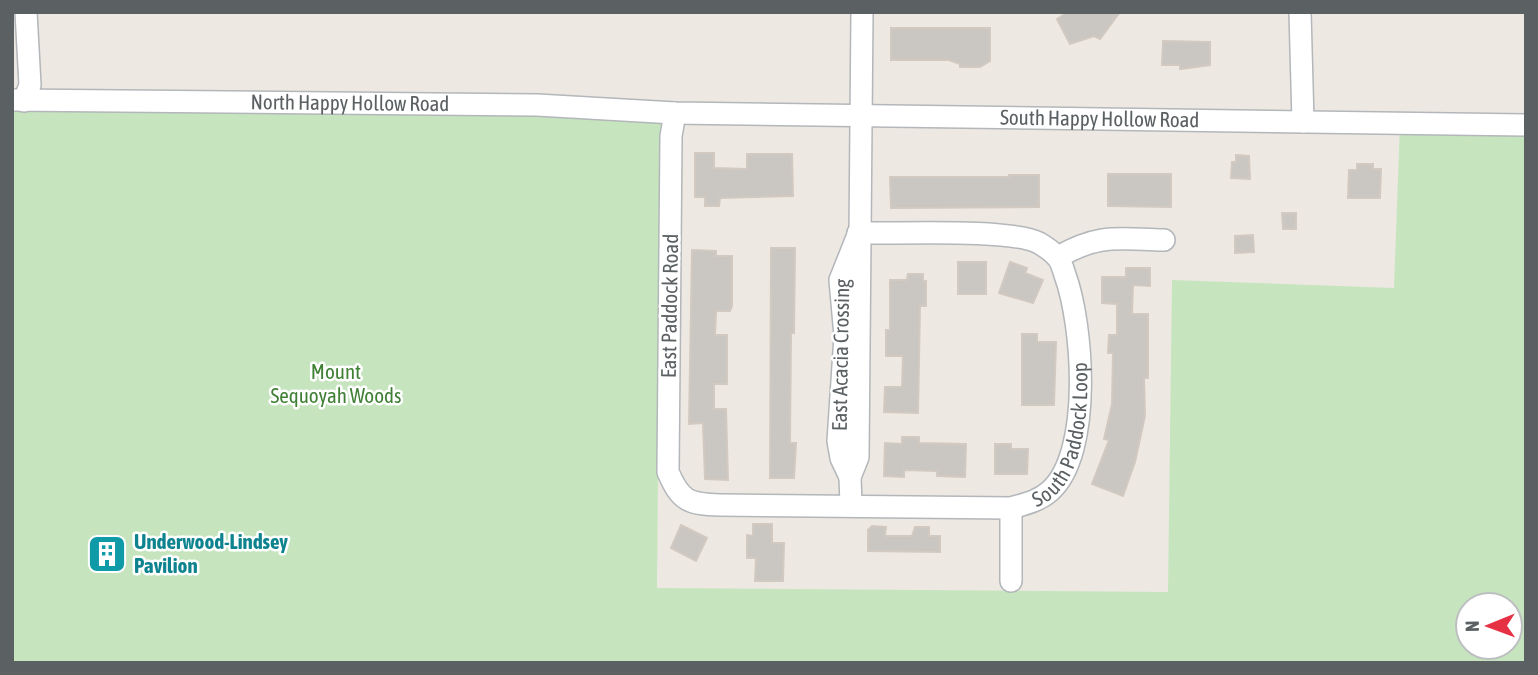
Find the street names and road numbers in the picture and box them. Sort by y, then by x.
street label: North Happy Hollow Road [250,89,450,115]
street label: South Happy Hollow Road [1000,105,1200,131]
street label: East Paddock Road [656,234,682,378]
street label: East Acacia Crossing [827,279,853,431]
street label: South Paddock Loop [1028,362,1091,511]

